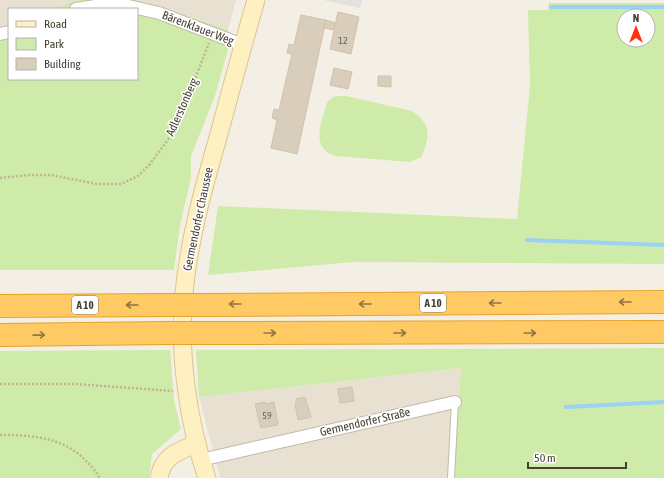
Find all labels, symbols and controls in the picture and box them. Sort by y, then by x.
legend [8,8,138,80]
street label: Bärenklauer Weg [160,8,237,48]
north arrow [616,8,656,48]
text: N [633,12,639,24]
text: Road [44,17,67,31]
house number: 12 [338,35,348,46]
text: Park [44,37,65,51]
text: Building [44,57,82,71]
street label: Adlerstonberg [163,75,201,138]
street label: Germendorfer Chaussee [180,166,216,272]
road number: A 10 [420,294,446,312]
road number: A 10 [72,296,98,314]
one-way arrow [619,298,632,306]
one-way arrow [489,299,502,307]
one-way arrow [359,300,372,308]
one-way arrow [126,301,139,309]
one-way arrow [229,301,242,308]
one-way arrow [263,329,276,337]
one-way arrow [393,329,406,337]
one-way arrow [523,329,536,337]
one-way arrow [32,331,45,339]
street label: Germendorfer Straße [318,405,412,439]
house number: 59 [262,410,272,421]
scale bar [528,444,626,470]
text: 50 m [534,451,556,465]

